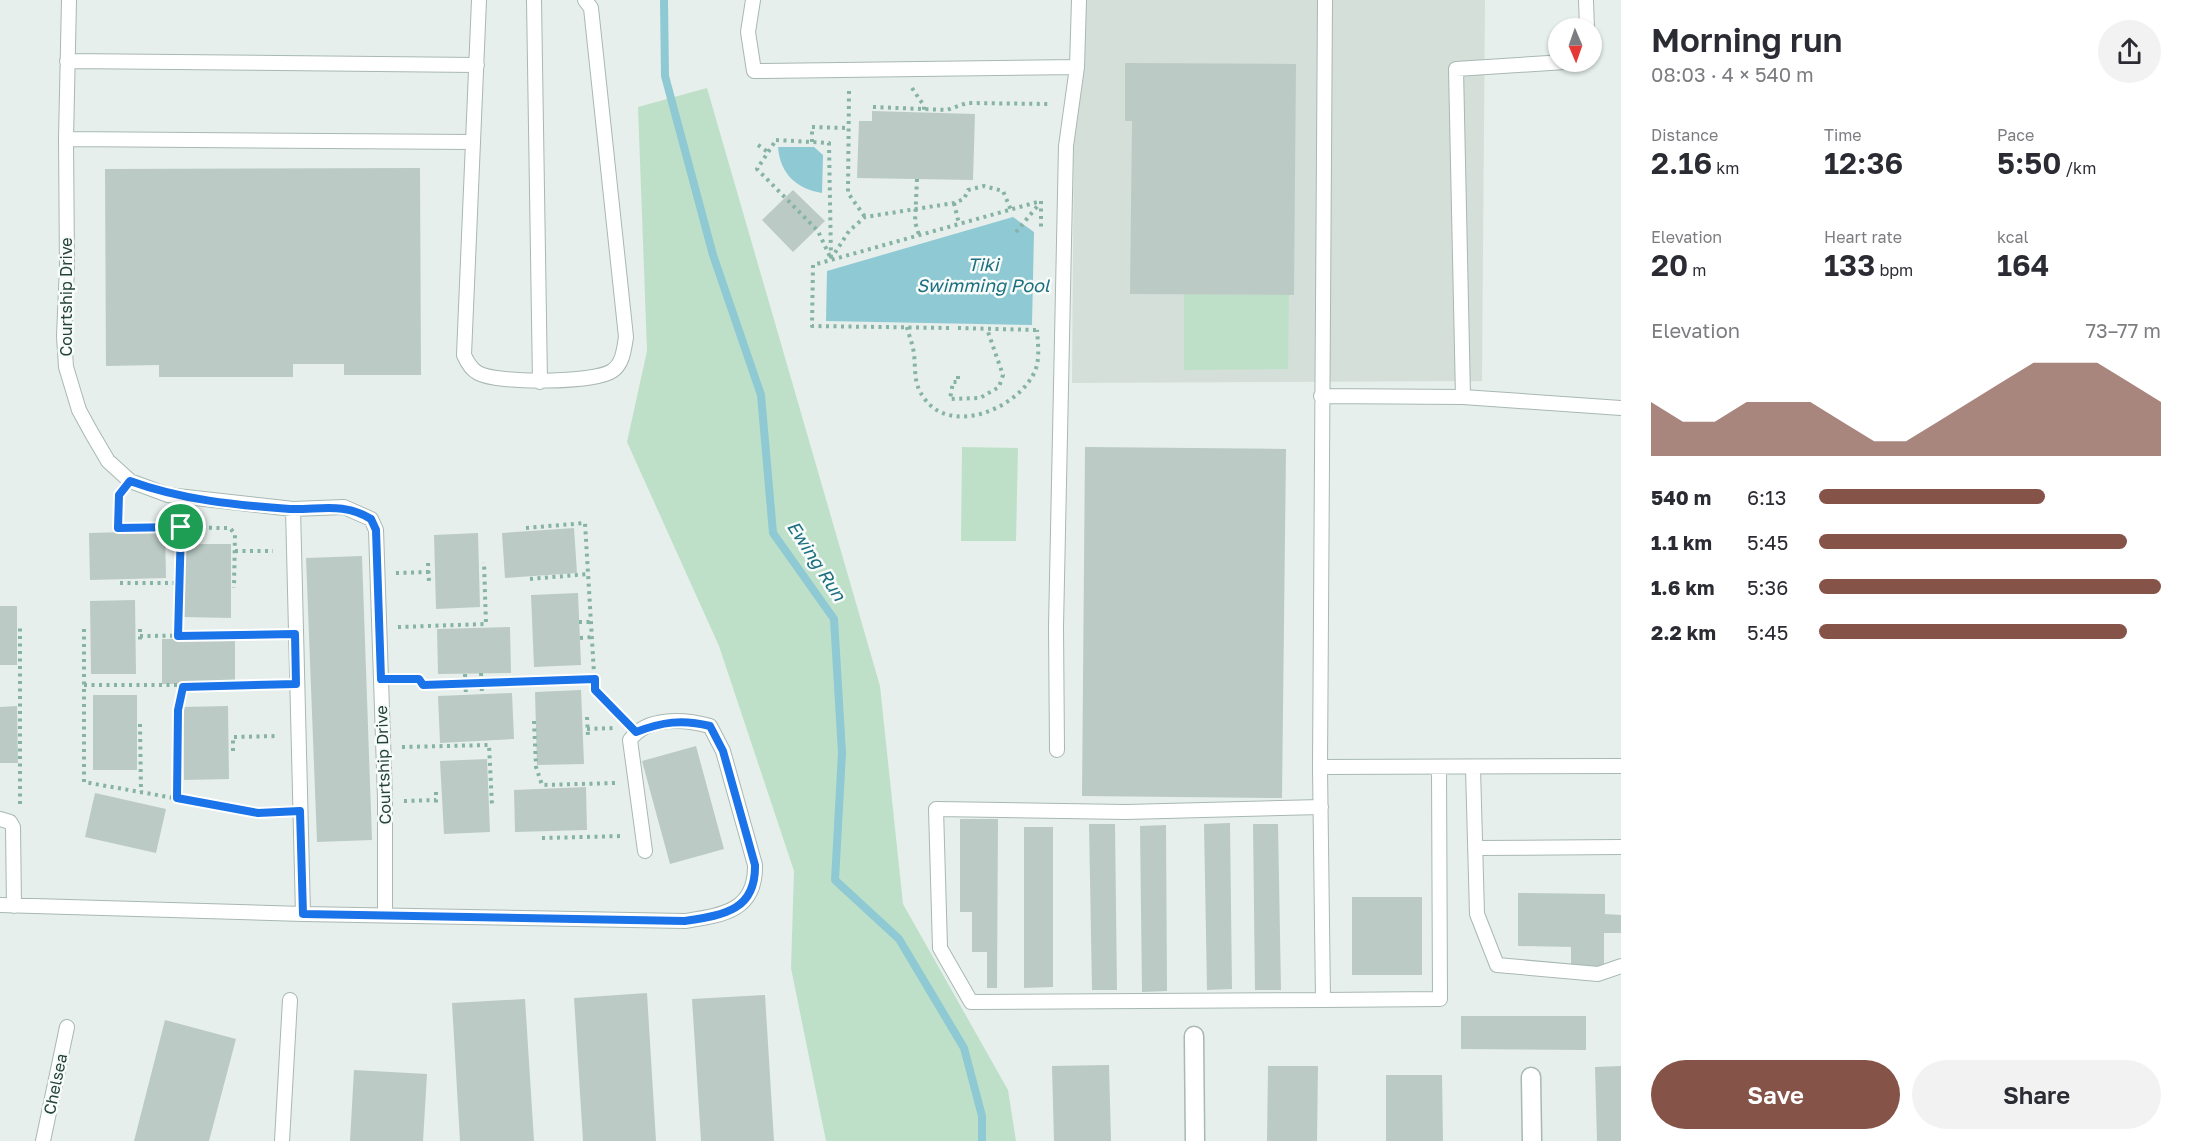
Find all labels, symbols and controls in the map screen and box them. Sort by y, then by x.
north arrow [1548,18,1602,72]
map controls [1548,18,1602,72]
text: Morning run [1651,20,1843,59]
button: share [2098,20,2161,83]
text: 08:03 · 4 × 540 m [1651,62,1814,86]
text: Distance [1651,125,1718,145]
text: Time [1824,125,1862,145]
text: Pace [1997,125,2034,145]
text: 2.16 [1651,145,1712,181]
text: 12:36 [1824,145,1903,181]
text: 5:50 [1997,145,2061,181]
text: km [1712,158,1739,178]
text: /km [2061,158,2096,178]
text: Elevation [1651,227,1722,247]
text: Heart rate [1824,227,1902,247]
text: kcal [1997,227,2029,247]
street label: Courtship Drive [56,237,76,357]
text: 20 [1651,247,1688,283]
text: 133 [1824,247,1875,283]
text: 164 [1997,247,2050,283]
water label: Tiki Swimming Pool [916,253,1051,296]
text: m [1688,260,1706,280]
text: bpm [1875,260,1913,280]
text: Elevation [1651,318,1740,342]
text: 73–77 m [2085,318,2161,342]
text: 540 m [1651,485,1711,509]
text: 6:13 [1747,485,1787,509]
pin [155,501,206,552]
icon: arrive [164,510,197,543]
water label: Ewing Run [783,516,851,605]
text: 1.1 km [1651,530,1712,554]
text: 5:45 [1747,530,1788,554]
text: 1.6 km [1651,575,1715,599]
text: 5:36 [1747,575,1788,599]
text: 2.2 km [1651,620,1716,644]
text: 5:45 [1747,620,1788,644]
street label: Courtship Drive [371,705,395,825]
street label: Chelsea [39,1052,71,1116]
button: Save [1651,1060,1900,1129]
button: Share [1912,1060,2161,1129]

